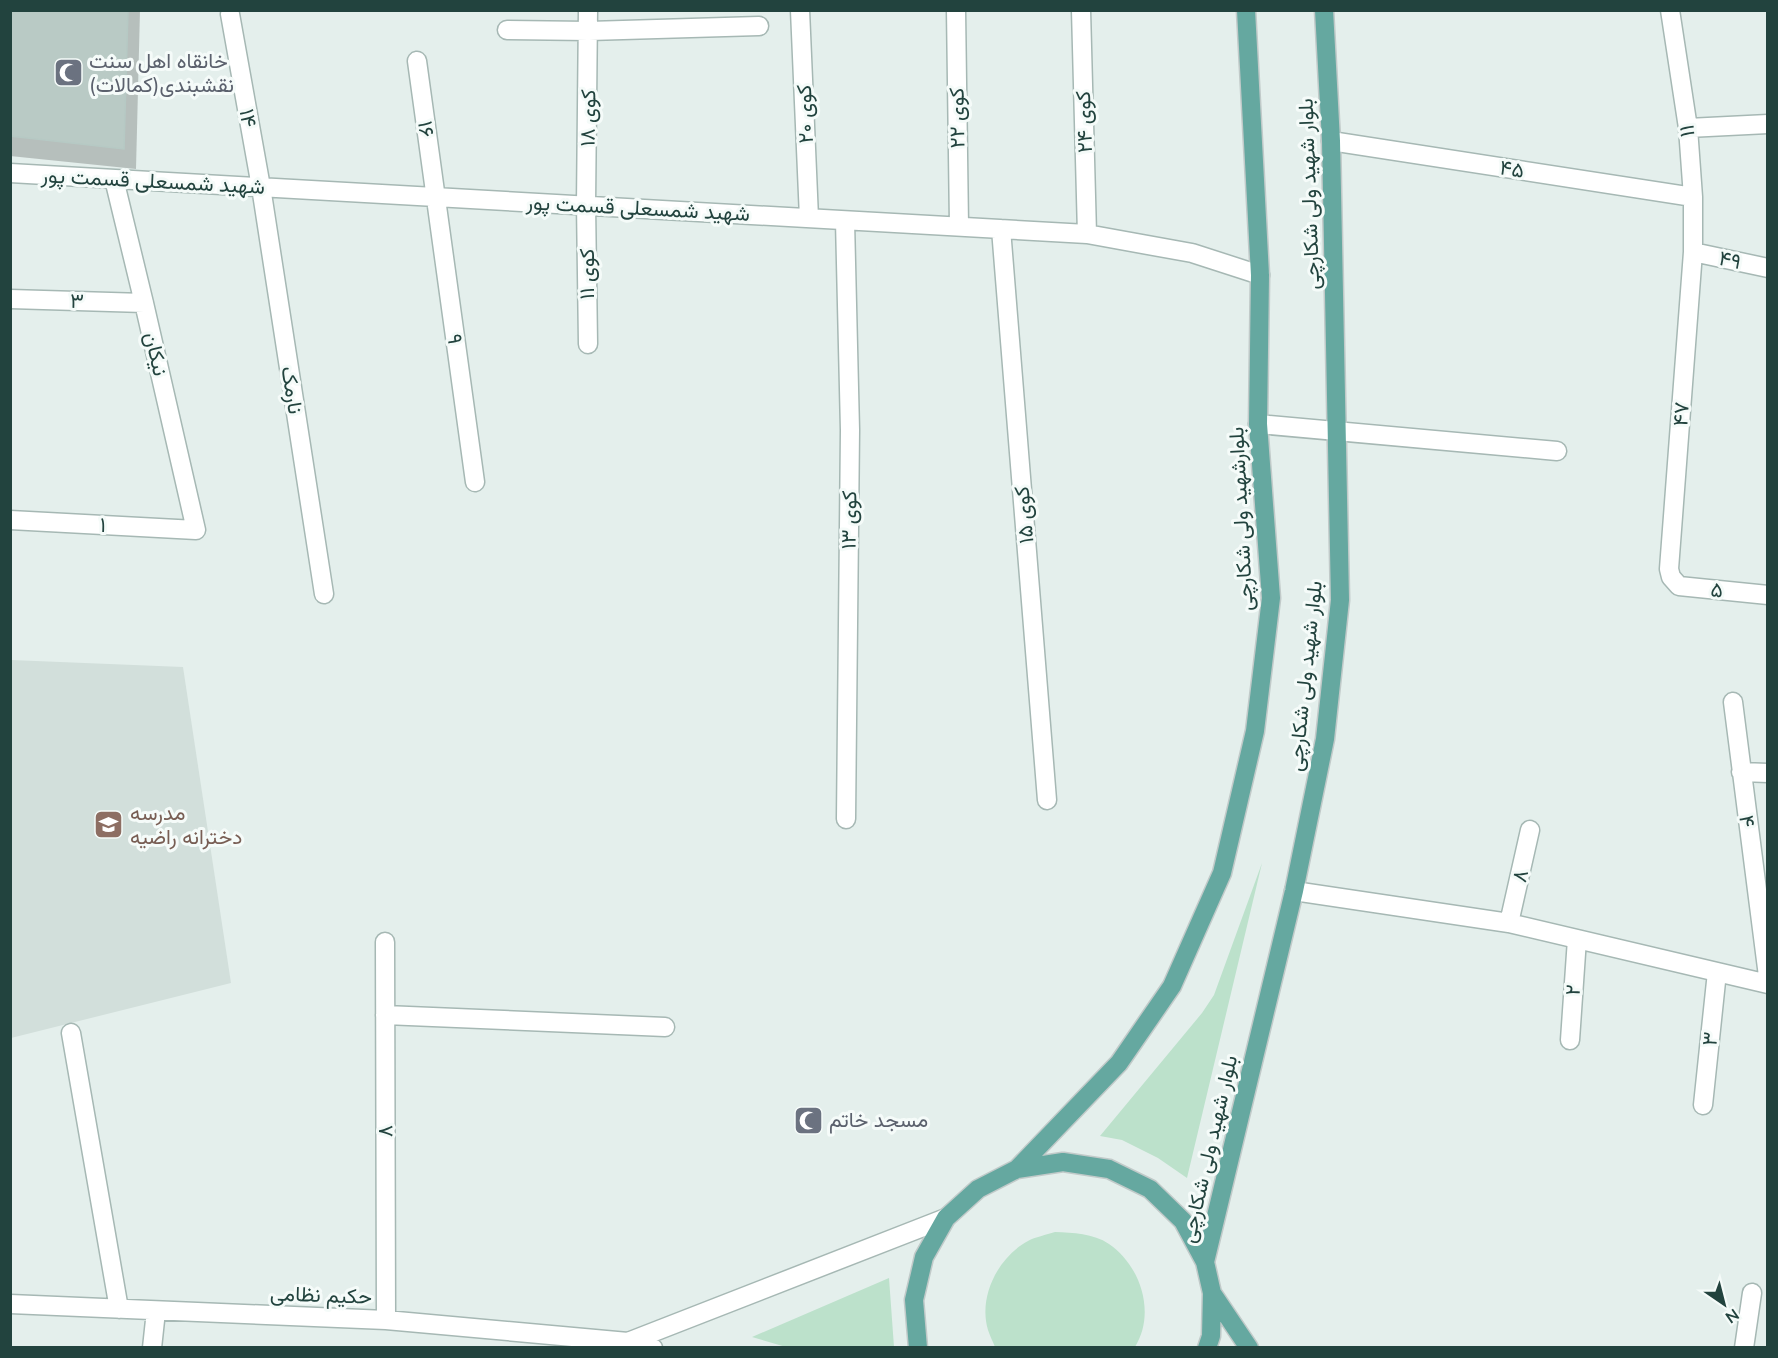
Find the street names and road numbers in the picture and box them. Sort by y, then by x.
street label: کوی ۲۰ [790,84,819,144]
street label: کوی ۲۲ [942,87,971,149]
street label: کوی ۱۸ [574,89,601,147]
street label: کوی ۲۴ [1069,91,1098,153]
street label: بلوار شهید ولی شکارچی [1292,98,1326,290]
street label: ۱۴ [235,107,263,129]
street label: ۱۶ [413,119,441,139]
street label: ۱۱ [1672,124,1700,138]
street label: ۴۵ [1498,153,1526,183]
street label: شهید شمسعلی قسمت پور [39,161,266,201]
street label: شهید شمسعلی قسمت پور [524,188,751,228]
street label: ۴۹ [1717,244,1744,274]
street label: کوی ۱۱ [573,248,600,300]
street label: ۳ [70,287,84,313]
street label: نیکان [139,329,175,378]
street label: ۹ [442,332,470,346]
street label: نارمک [275,364,310,416]
street label: ۴۷ [1666,401,1694,427]
street label: بلوارشهید ولی شکارچی [1222,426,1260,612]
street label: کوی ۱۵ [1008,485,1039,545]
street label: کوی ۱۳ [834,490,863,550]
street label: ۱ [99,511,107,537]
street label: ۵ [1710,575,1725,603]
street label: بلوار شهید ولی شکارچی [1281,579,1329,773]
street label: ۴ [1734,813,1762,828]
street label: ۸ [1505,867,1533,885]
street label: ۲ [1559,984,1585,996]
street label: ۳ [1695,1031,1723,1047]
street label: بلوار شهید ولی شکارچی [1174,1053,1244,1245]
street label: ۸ [371,1125,397,1137]
street label: حکیم نظامی [269,1279,373,1311]

